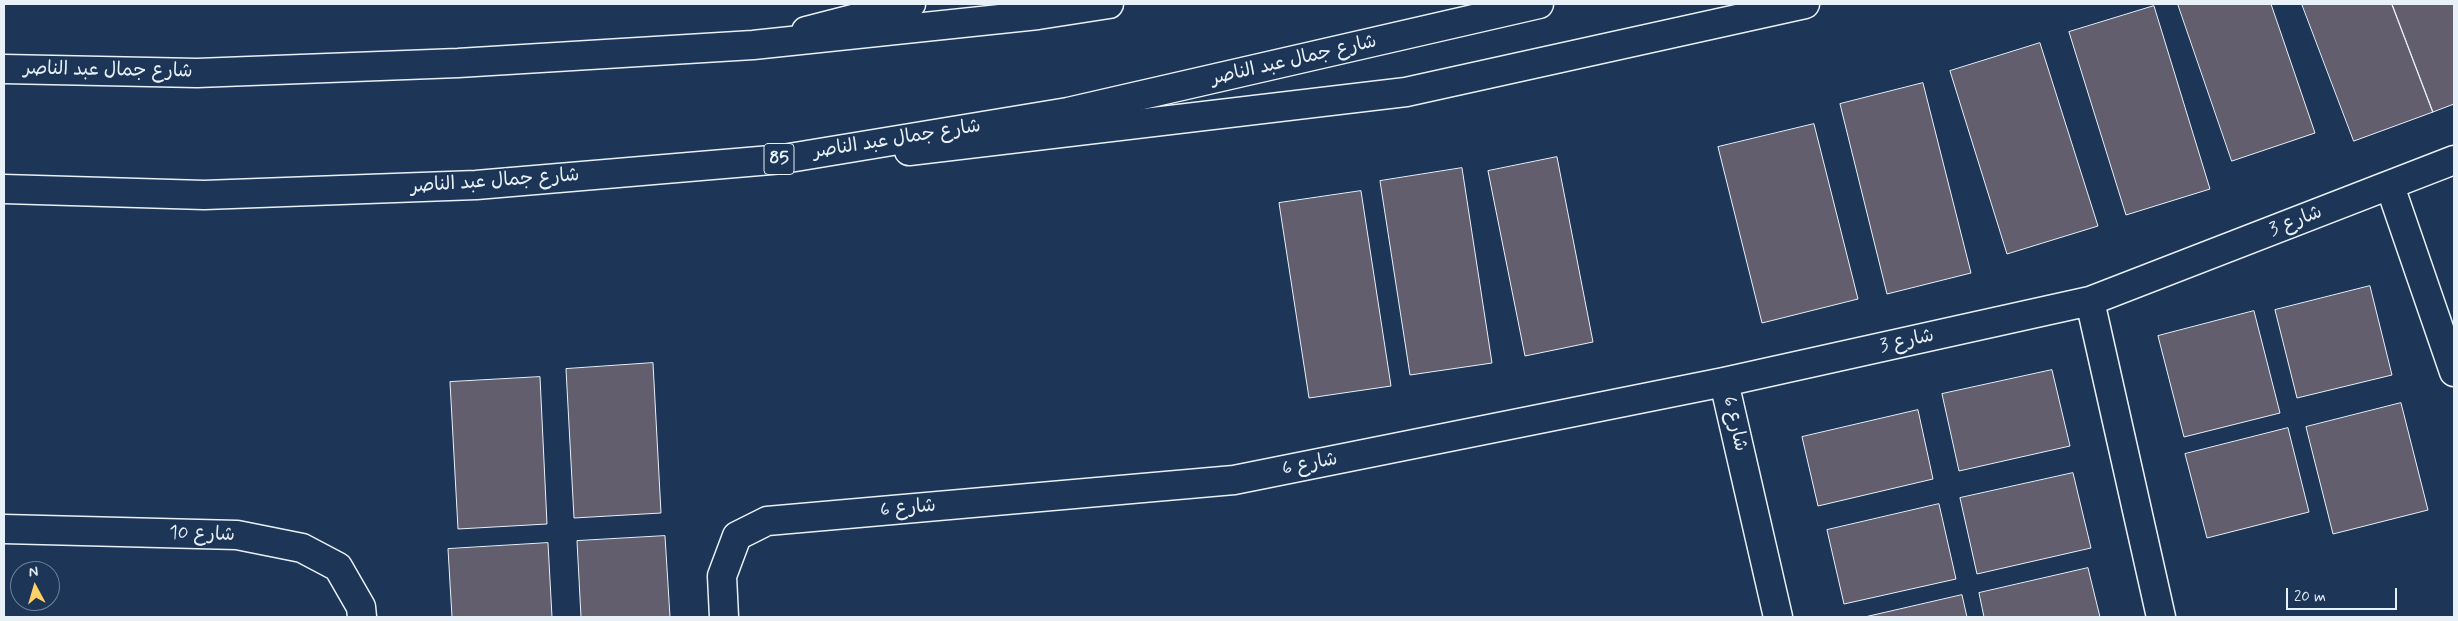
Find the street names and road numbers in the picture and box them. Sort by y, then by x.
street label: شارع جمال عبد الناصر [1209,31,1379,91]
street label: شارع جمال عبد الناصر [23,58,193,84]
street label: شارع جمال عبد الناصر [812,116,982,164]
road number: 85 [764,144,794,174]
street label: شارع جمال عبد الناصر [410,165,580,199]
street label: شارع 3 [2266,202,2326,242]
street label: شارع 3 [1878,325,1936,359]
street label: شارع 6 [1717,394,1751,454]
street label: شارع 6 [1280,448,1340,482]
street label: شارع 6 [879,495,937,523]
street label: شارع 10 [169,522,235,548]

